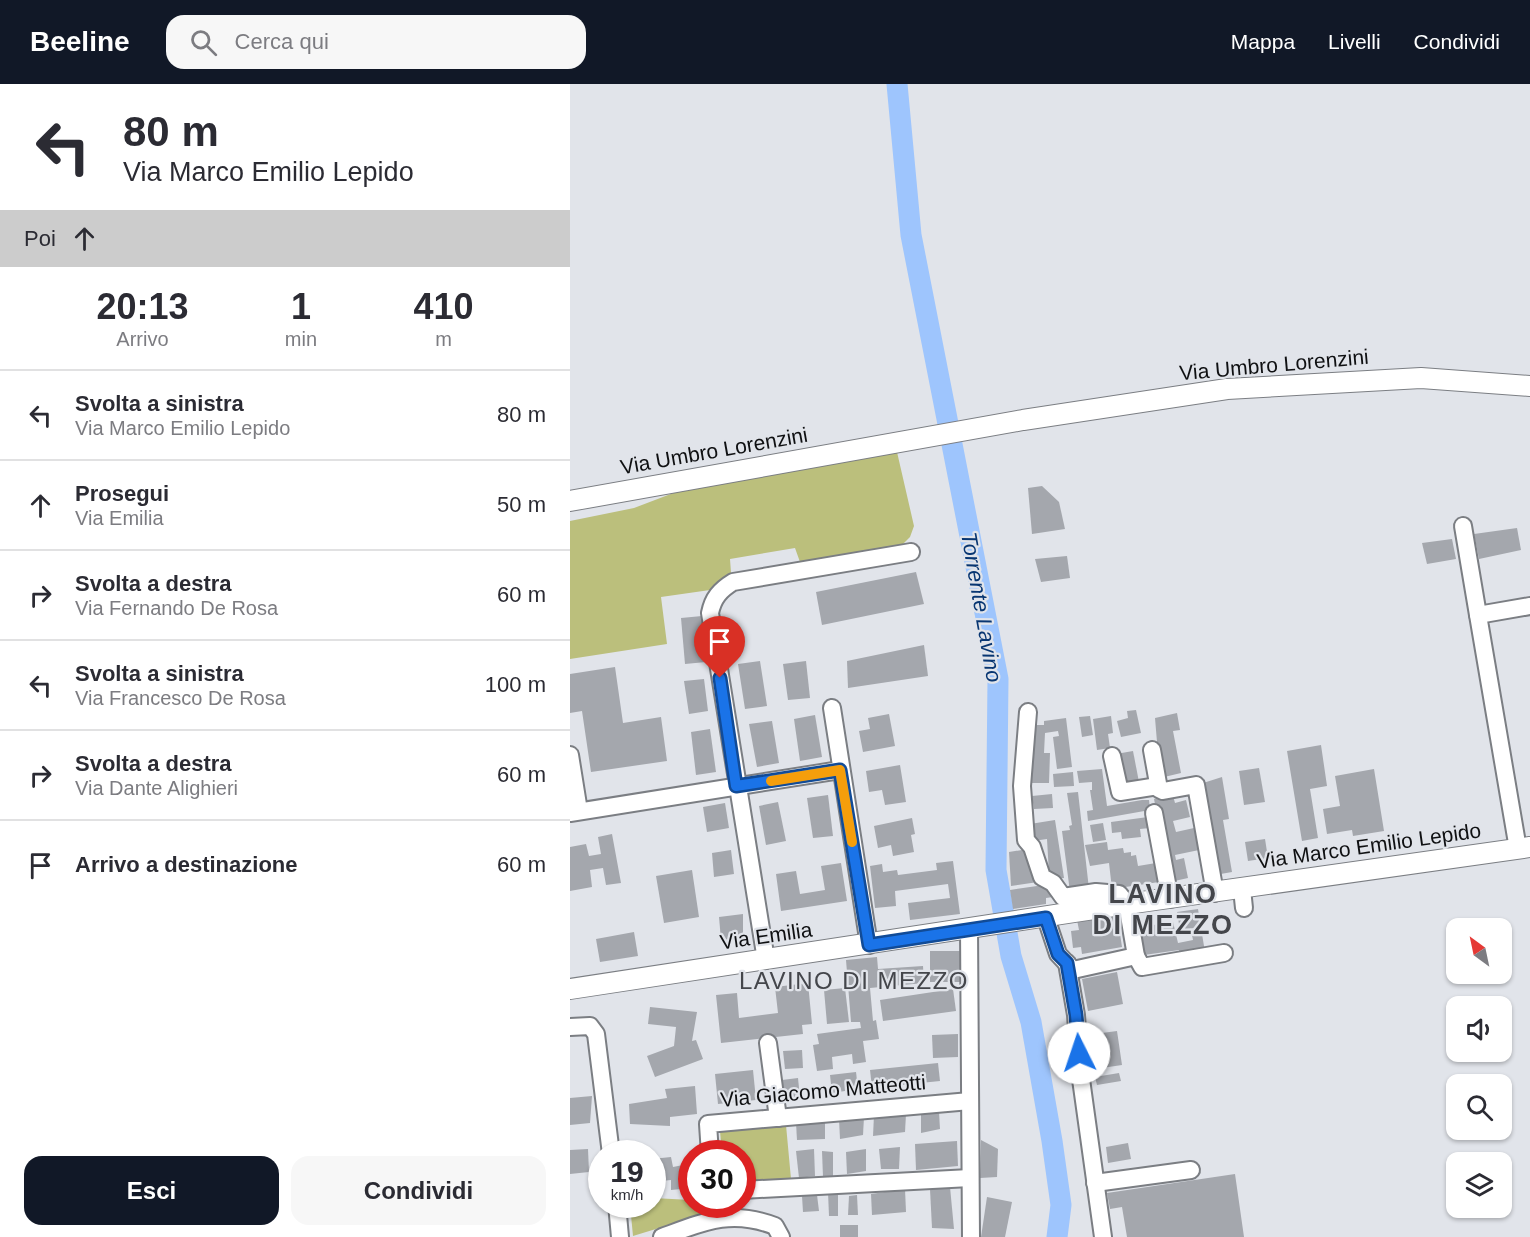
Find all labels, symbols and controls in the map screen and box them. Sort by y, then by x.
search box [166,15,586,69]
text: Beeline [30,26,130,57]
icon: search [187,26,220,59]
text: Cerca qui [235,29,329,54]
text: Mappa [1231,30,1295,53]
text: Livelli [1328,30,1381,53]
text: Condividi [1414,30,1500,53]
icon: left [24,108,102,186]
text: 80 m [123,108,219,155]
text: Via Marco Emilio Lepido [123,157,414,187]
icon: ahead [68,222,101,255]
text: Poi [24,226,56,251]
text: 20:13 [96,286,188,327]
text: 1 [291,286,311,327]
text: 410 [413,286,474,327]
text: Arrivo [116,328,169,350]
text: min [285,328,317,350]
text: m [435,328,452,350]
street label: Via Umbro Lorenzini [1178,345,1370,384]
text: Svolta a sinistra [75,391,244,416]
icon: left [24,399,57,432]
text: 80 m [497,402,546,427]
text: Via Marco Emilio Lepido [75,417,290,439]
street label: Via Umbro Lorenzini [618,423,809,478]
text: Prosegui [75,481,169,506]
icon: ahead [24,489,57,522]
text: 50 m [497,492,546,517]
text: Via Emilia [75,507,164,529]
water label: Torrente Lavino [956,530,1007,684]
text: Svolta a destra [75,571,232,596]
icon: right [24,579,57,612]
text: 60 m [497,582,546,607]
text: Via Fernando De Rosa [75,597,278,619]
pin [694,616,745,678]
icon: arrive [703,625,736,658]
text: Svolta a sinistra [75,661,244,686]
icon: left [24,669,57,702]
text: 100 m [485,672,546,697]
text: Via Francesco De Rosa [75,687,286,709]
text: Svolta a destra [75,751,232,776]
icon: right [24,759,57,792]
text: 60 m [497,762,546,787]
text: Via Dante Alighieri [75,777,238,799]
street label: Via Marco Emilio Lepido [1255,818,1482,873]
icon: arrive [24,849,57,882]
text: Arrivo a destinazione [75,852,298,877]
text: 60 m [497,852,546,877]
district label: LAVINO DI MEZZO [1093,879,1234,940]
street label: Via Emilia [718,918,814,953]
north arrow [1446,918,1512,984]
map controls [1446,918,1512,1218]
district label: LAVINO DI MEZZO [739,967,969,994]
button: sound [1446,996,1512,1062]
position arrow [1047,1021,1111,1085]
street label: Via Giacomo Matteotti [719,1070,927,1111]
button: search [1446,1074,1512,1140]
speed limit sign: 30 [678,1140,756,1218]
button: layers [1446,1152,1512,1218]
text: 19 [610,1155,644,1188]
button: Esci [24,1156,279,1225]
button: Condividi [291,1156,546,1225]
text: km/h [611,1186,643,1203]

